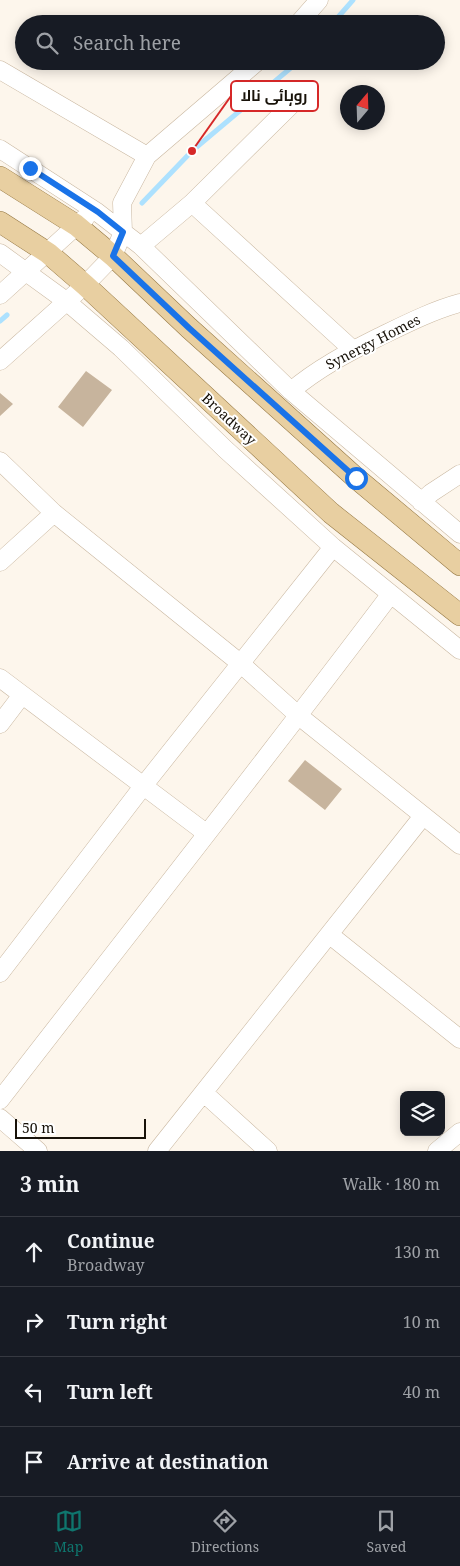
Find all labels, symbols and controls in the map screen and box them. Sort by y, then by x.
search box [15,15,445,70]
icon: search [33,29,61,57]
text: Search here [73,30,181,56]
callout: روہائی نالا [231,81,318,111]
text: روہائی نالا [241,85,307,106]
north arrow [340,85,385,130]
route end [19,157,42,180]
street label: Synergy Homes [322,310,423,374]
street label: Broadway [198,389,261,449]
route start [345,467,368,490]
map controls [400,1091,445,1136]
button: layers [400,1091,445,1136]
scale bar [15,1116,146,1139]
text: 50 m [22,1118,55,1137]
text: 3 min [20,1170,79,1198]
text: Walk · 180 m [343,1173,440,1195]
text: Continue [67,1228,155,1254]
icon: ahead [20,1238,48,1266]
text: 130 m [394,1241,440,1263]
text: Broadway [67,1254,145,1276]
icon: right [20,1308,48,1336]
text: Turn right [67,1309,167,1335]
text: 10 m [403,1311,440,1333]
icon: left [20,1378,48,1406]
text: Turn left [67,1379,153,1405]
text: 40 m [403,1381,440,1403]
icon: arrive [20,1448,48,1476]
text: Arrive at destination [67,1449,269,1475]
tab: Map [54,1507,83,1556]
tab: Directions [191,1507,259,1556]
tab: Saved [367,1507,406,1556]

